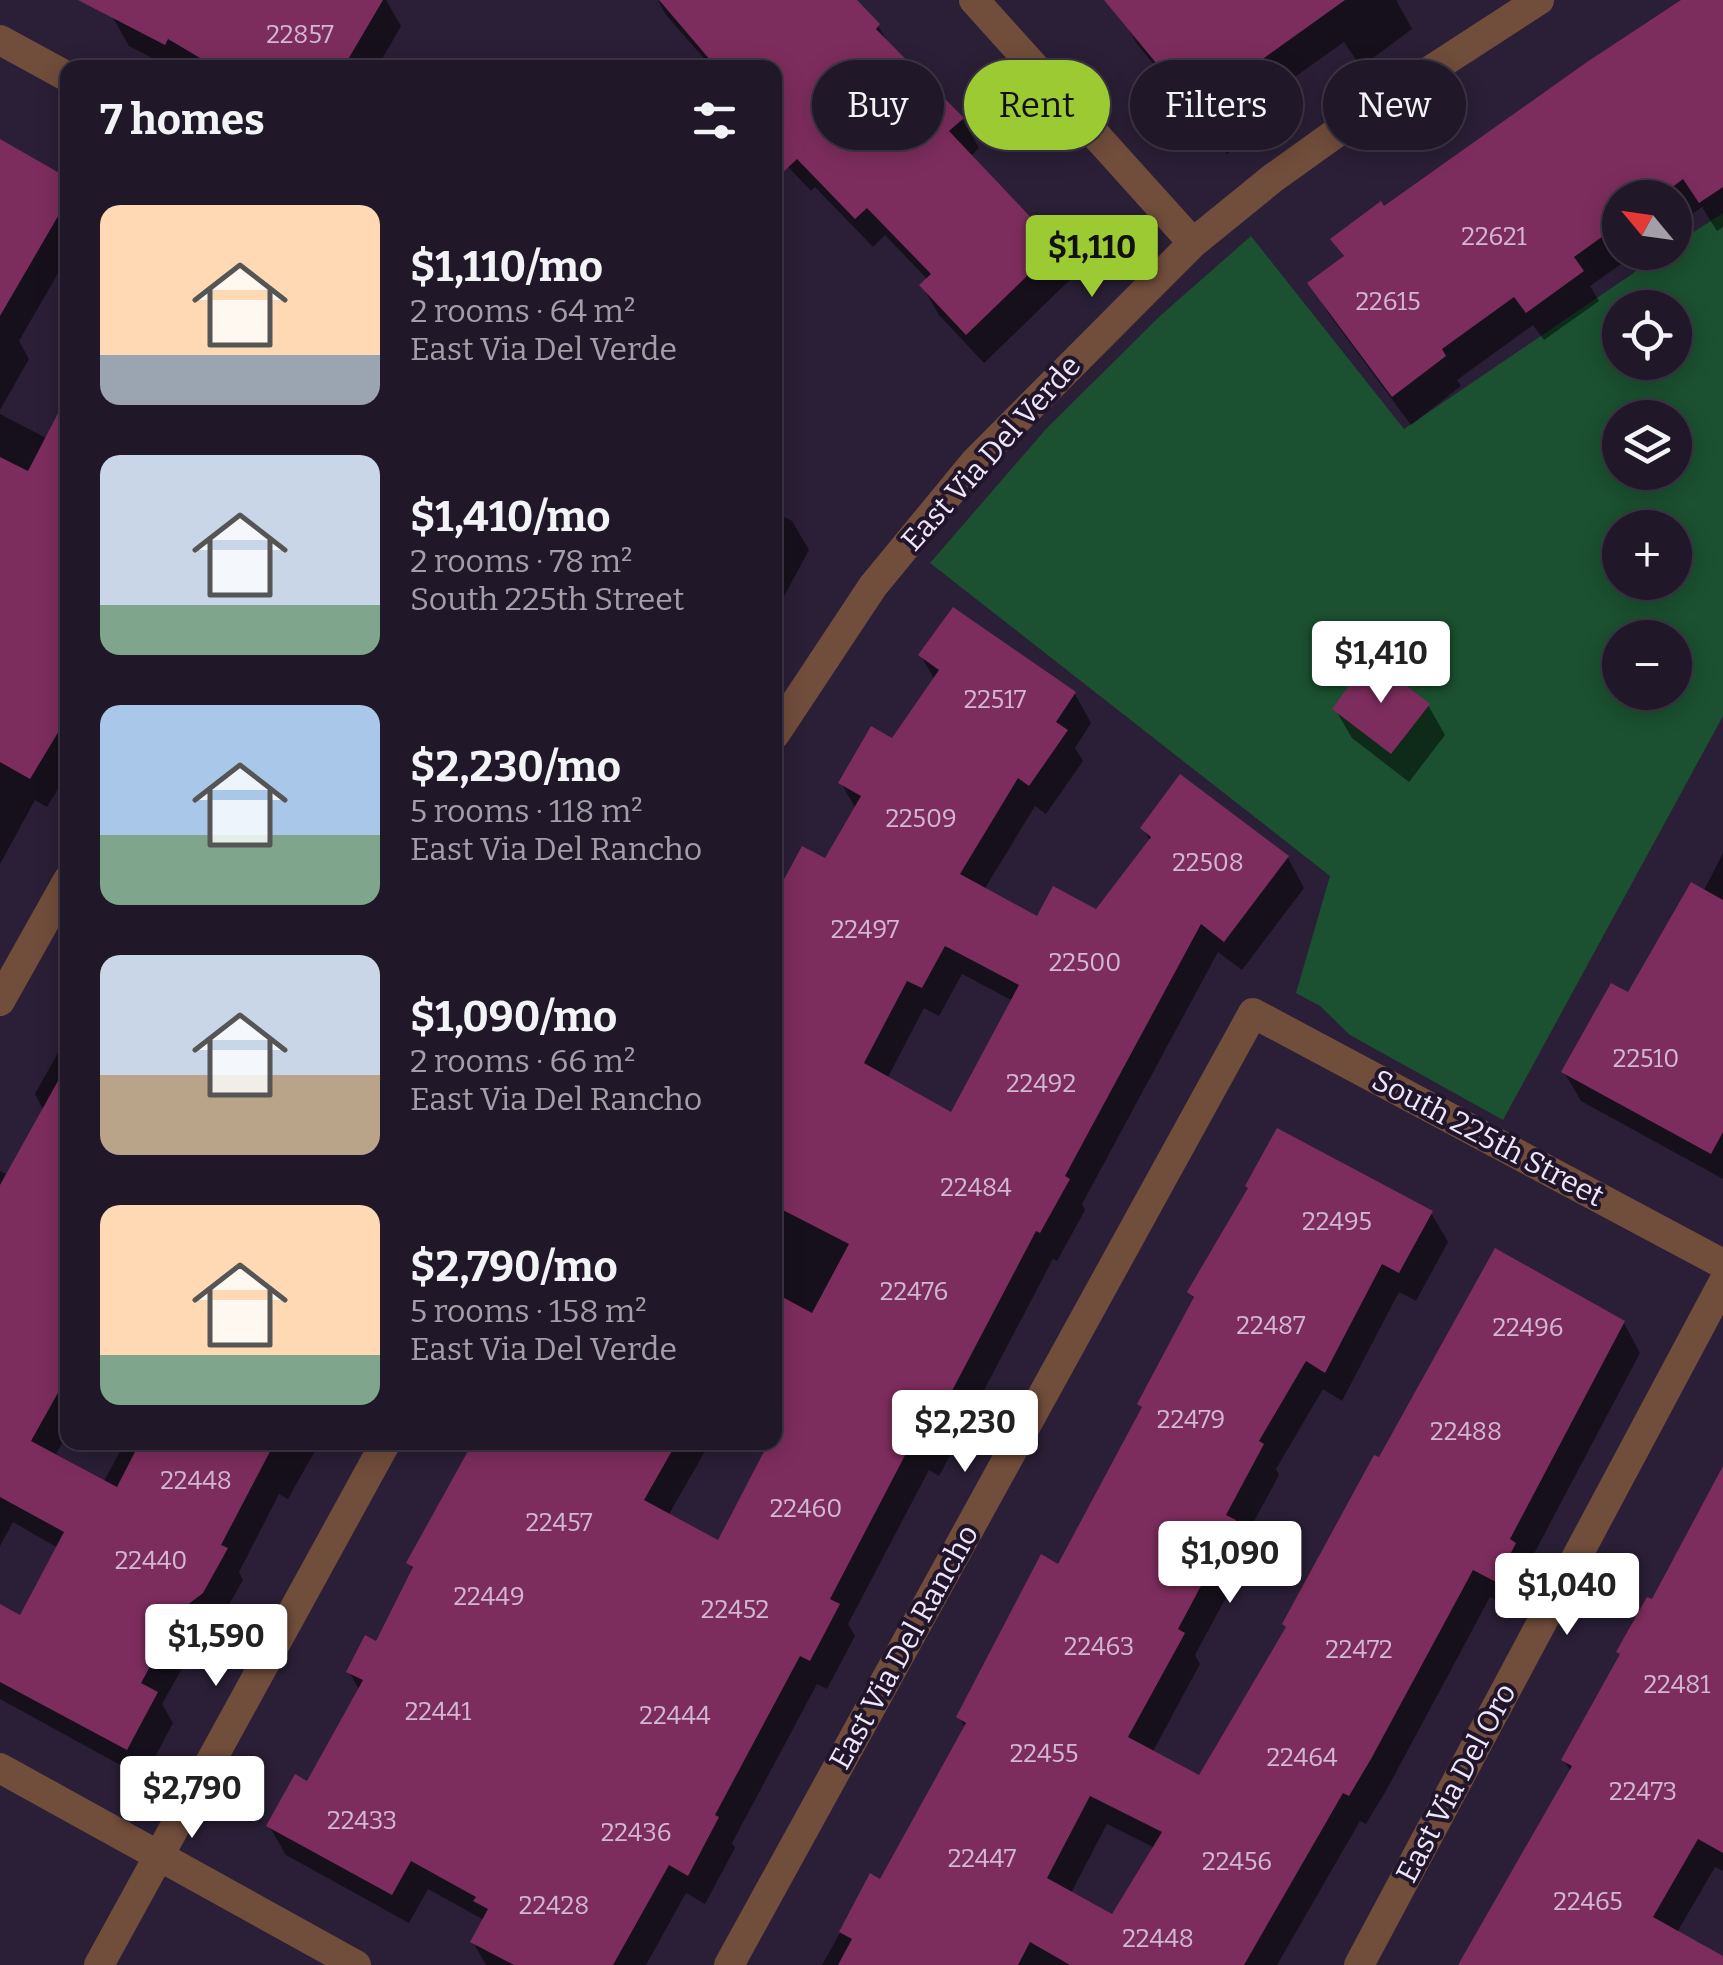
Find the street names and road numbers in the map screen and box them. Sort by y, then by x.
street label: East Via Del Verde [894,348,1088,558]
street label: South 225th Street [1366,1062,1610,1214]
street label: East Via Del Rancho [822,1519,986,1775]
street label: East Via Del Oro [1388,1677,1524,1889]

